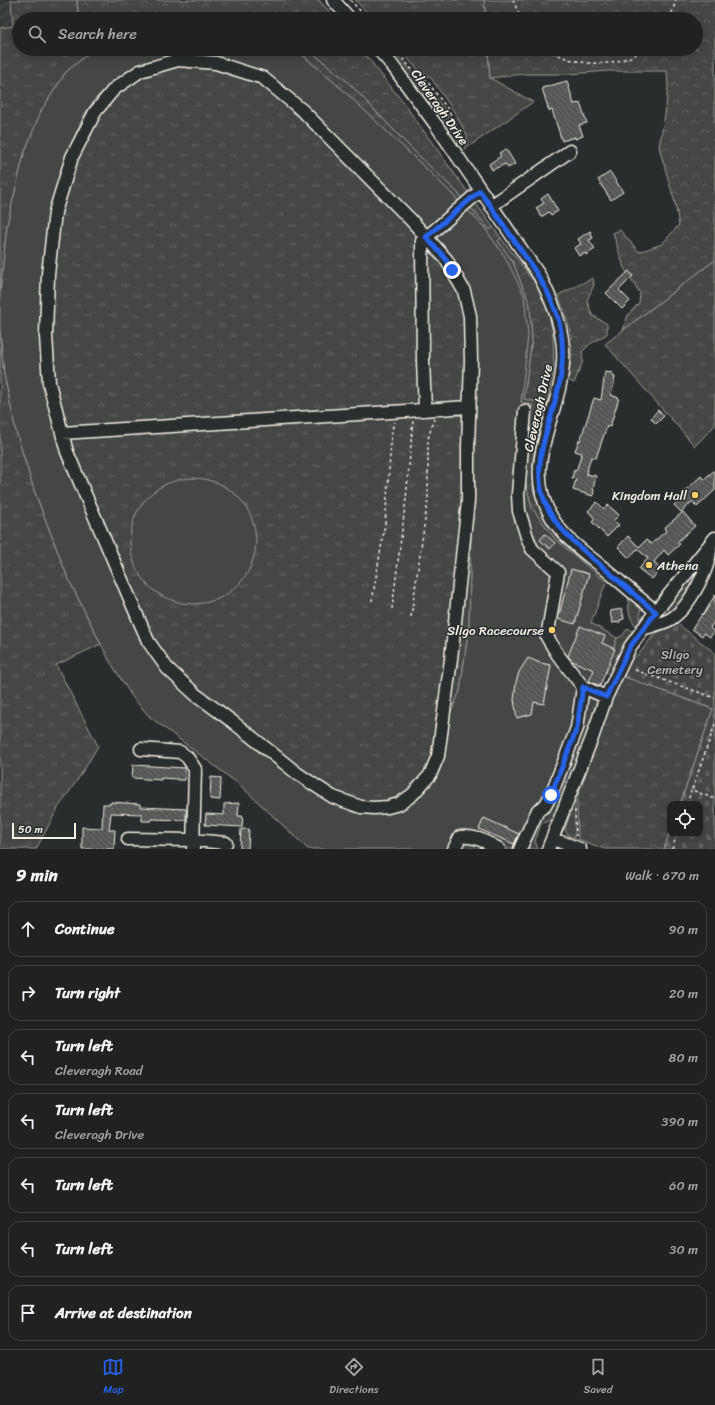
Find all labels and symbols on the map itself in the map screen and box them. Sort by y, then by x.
street label: Cleveragh Drive [405,64,475,150]
route end [443,261,461,279]
street label: Cleveragh Drive [517,362,559,454]
place label: Kingdom Hall [612,484,687,507]
marker: Kingdom Hall [690,490,700,500]
place label: Athena [656,554,699,577]
marker: Athena [644,560,654,570]
place label: Sligo Racecourse [447,619,544,642]
marker: Sligo Racecourse [547,625,557,635]
park label: Sligo Cemetery [647,643,703,681]
route start [542,786,560,804]
scale bar [12,821,76,840]

